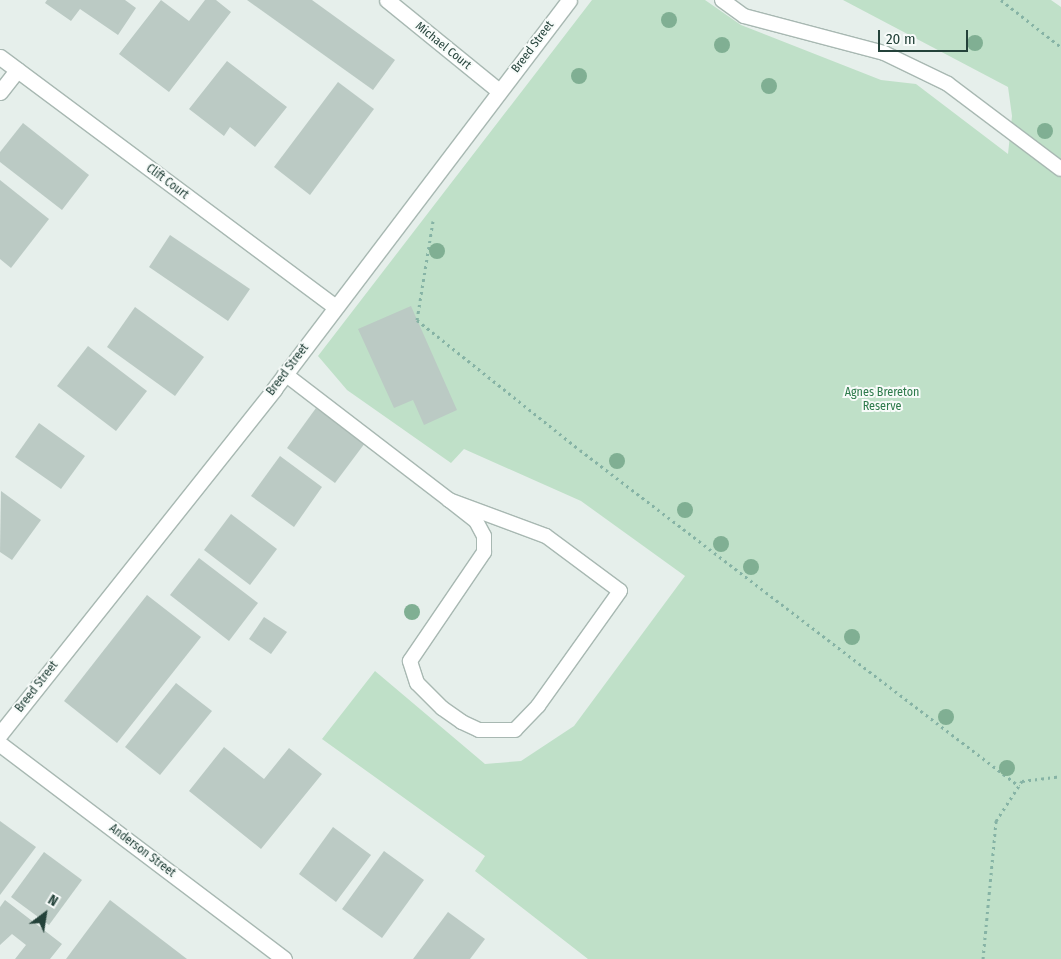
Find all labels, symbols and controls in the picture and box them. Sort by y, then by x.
street label: Breed Street [509,18,557,76]
street label: Michael Court [412,19,474,73]
scale bar [881,20,971,52]
text: 20 m [886,30,916,48]
street label: Clift Court [143,161,191,203]
street label: Breed Street [264,341,312,399]
park label: Agnes Brereton Reserve [845,386,919,414]
street label: Breed Street [13,659,61,715]
street label: Anderson Street [106,821,178,881]
north arrow [20,889,70,939]
text: N [45,891,61,910]

